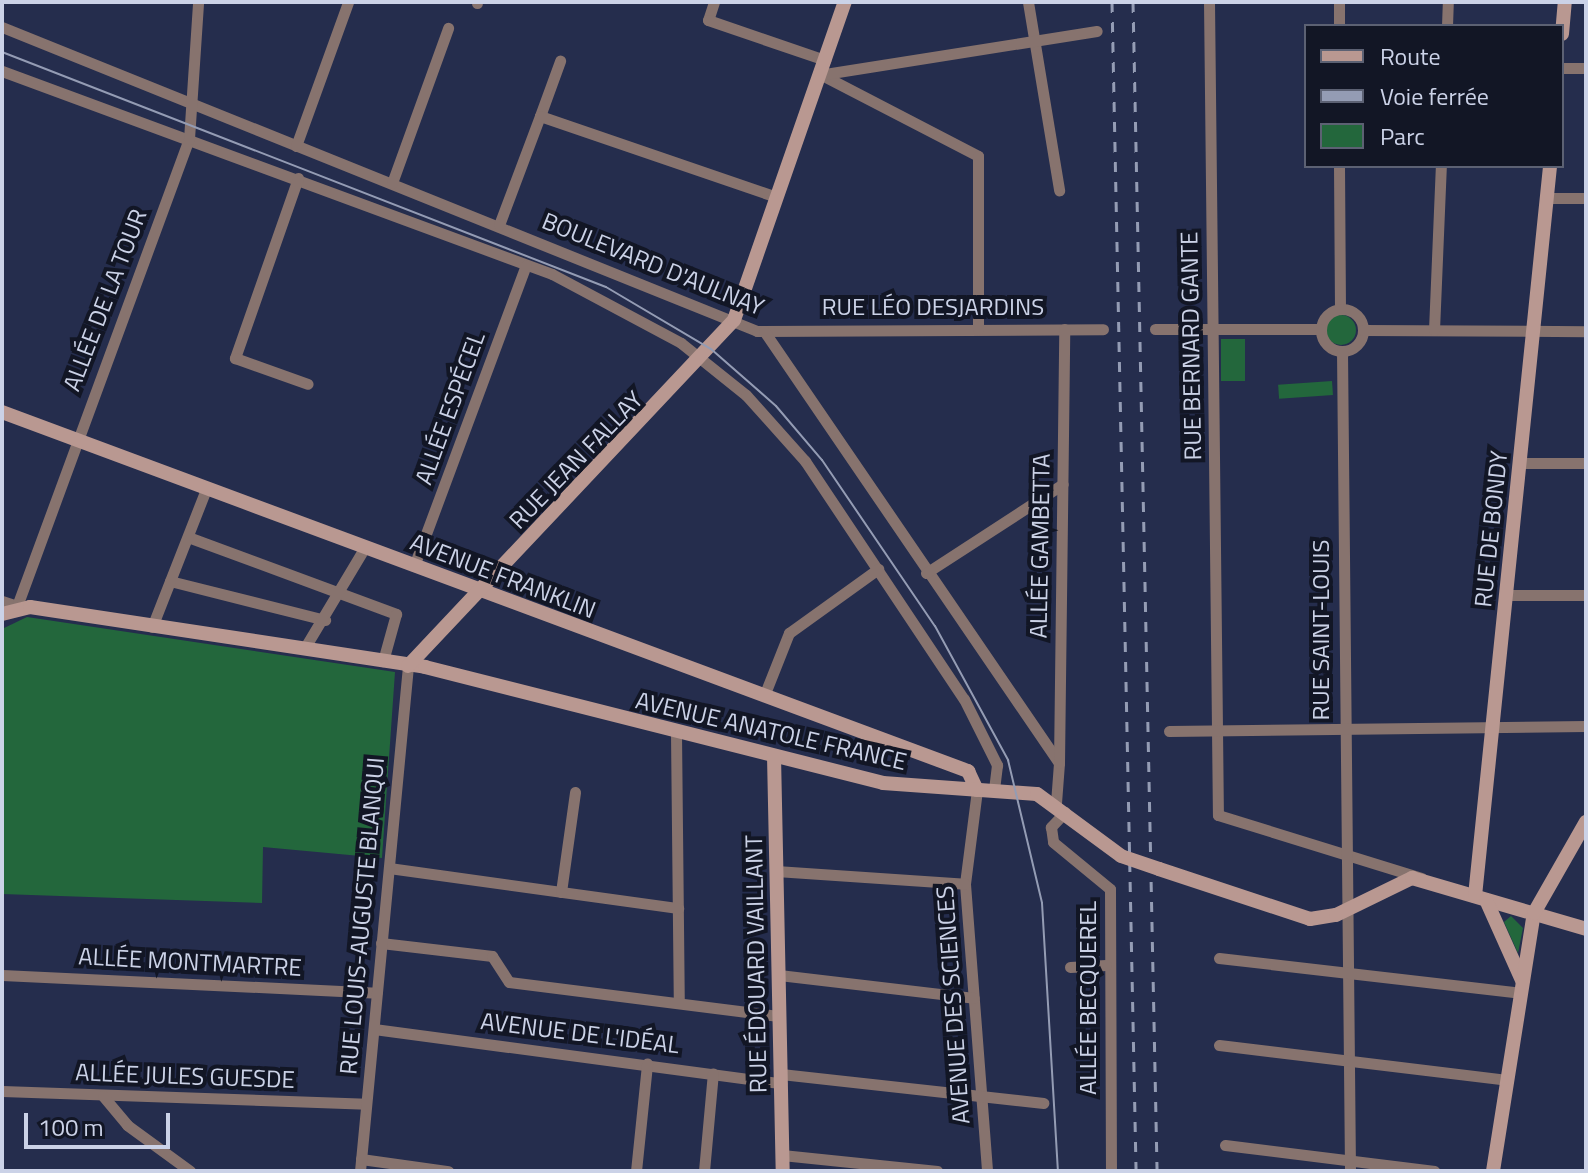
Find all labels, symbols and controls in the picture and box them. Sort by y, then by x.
legend [1304,24,1564,168]
text: Route [1380,38,1441,74]
text: Voie ferrée [1380,78,1489,114]
text: Parc [1380,118,1425,154]
street label: ALLÉE DE LA TOUR [57,205,153,395]
street label: BOULEVARD D'AULNAY [538,206,768,322]
street label: RUE BERNARD GANTE [1175,231,1207,461]
street label: RUE LÉO DESJARDINS [822,293,1044,321]
street label: ALLÉE ESPÉCEL [409,328,491,488]
street label: RUE JEAN FALLAY [503,385,649,535]
street label: RUE DE BONDY [1468,449,1514,609]
street label: ALLÉE GAMBETTA [1024,453,1056,639]
street label: AVENUE FRANKLIN [406,527,600,625]
street label: RUE SAINT-LOUIS [1307,540,1335,720]
street label: AVENUE ANATOLE FRANCE [633,686,909,776]
street label: RUE LOUIS-AUGUSTE BLANQUI [334,756,390,1076]
street label: RUE ÉDOUARD VAILLANT [739,835,773,1093]
street label: AVENUE DES SCIENCES [930,885,976,1125]
street label: ALLÉE BECQUEREL [1074,901,1102,1095]
street label: ALLÉE MONTMARTRE [78,942,302,982]
street label: AVENUE DE L'IDÉAL [479,1007,681,1059]
street label: ALLÉE JULES GUESDE [75,1058,295,1094]
scale bar [28,1097,174,1147]
text: 100 m [38,1109,104,1145]

